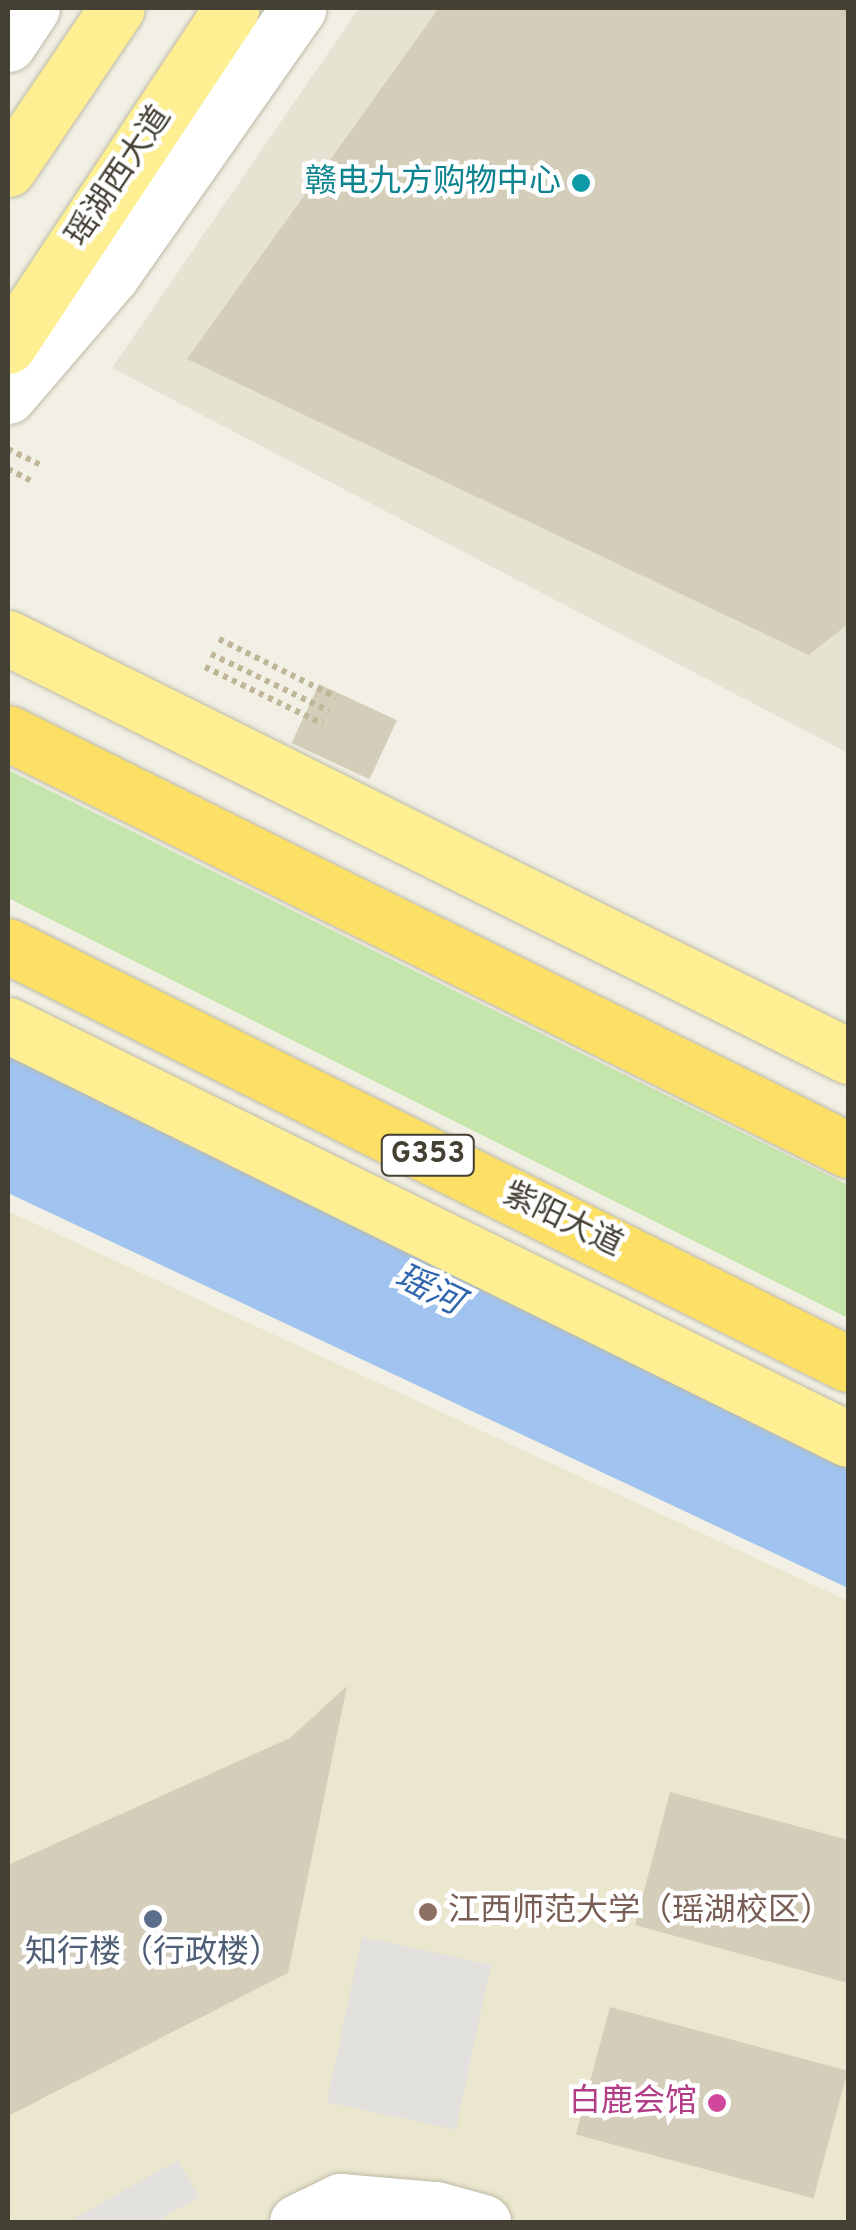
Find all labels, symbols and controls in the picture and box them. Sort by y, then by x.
street label: 瑶湖西大道 [59,100,181,254]
place label: 赣电九方购物中心 [305,164,561,202]
marker: 赣电九方购物中心 [570,172,592,194]
road number: G353 [380,1130,476,1180]
street label: 紫阳大道 [496,1176,628,1266]
water label: 瑶河 [387,1257,469,1325]
place label: 江西师范大学（瑶湖校区） [448,1893,832,1931]
marker: 江西师范大学（瑶湖校区） [417,1901,439,1923]
marker: 知行楼（行政楼） [142,1908,164,1930]
place label: 知行楼（行政楼） [25,1935,281,1973]
place label: 白鹿会馆 [569,2084,697,2122]
marker: 白鹿会馆 [706,2092,728,2114]

